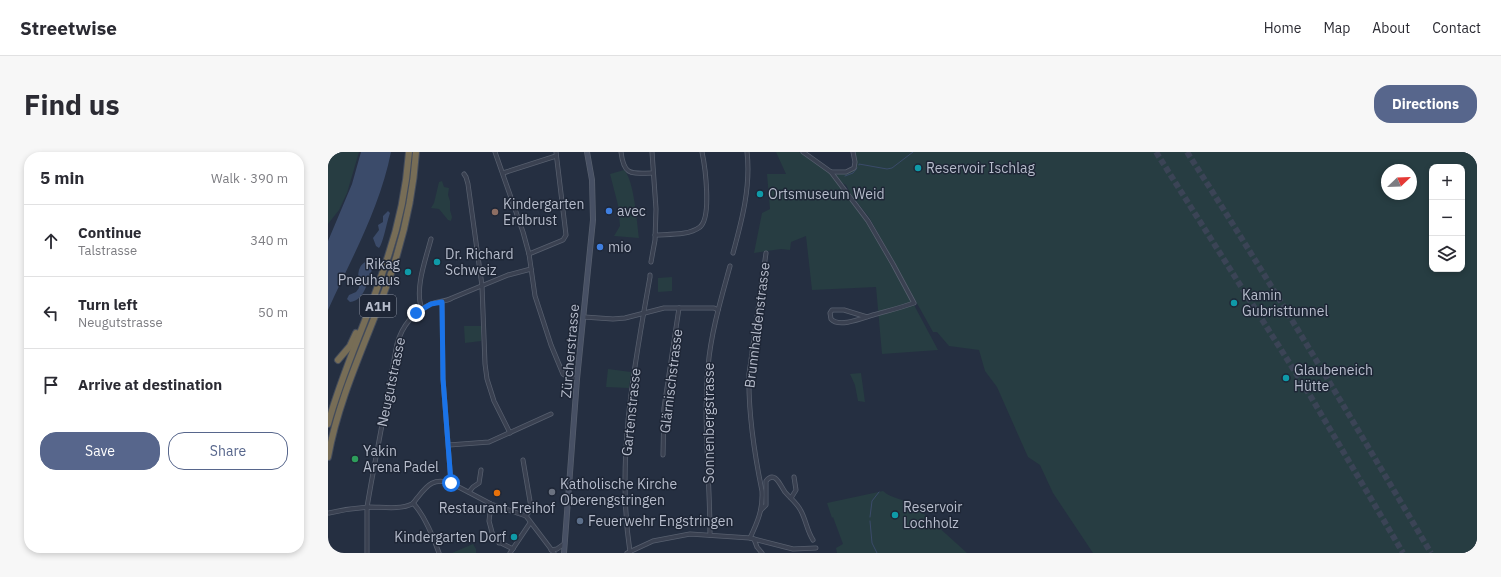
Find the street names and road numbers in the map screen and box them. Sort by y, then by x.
street label: Brunnhaldenstrasse [740,261,774,389]
road number: A1H [360,295,396,317]
street label: Zürcherstrasse [557,303,583,399]
street label: Glärnischstrasse [656,328,686,434]
street label: Neugutstrasse [373,335,409,428]
street label: Sonnenbergstrasse [700,362,718,483]
street label: Gartenstrasse [617,367,645,457]

